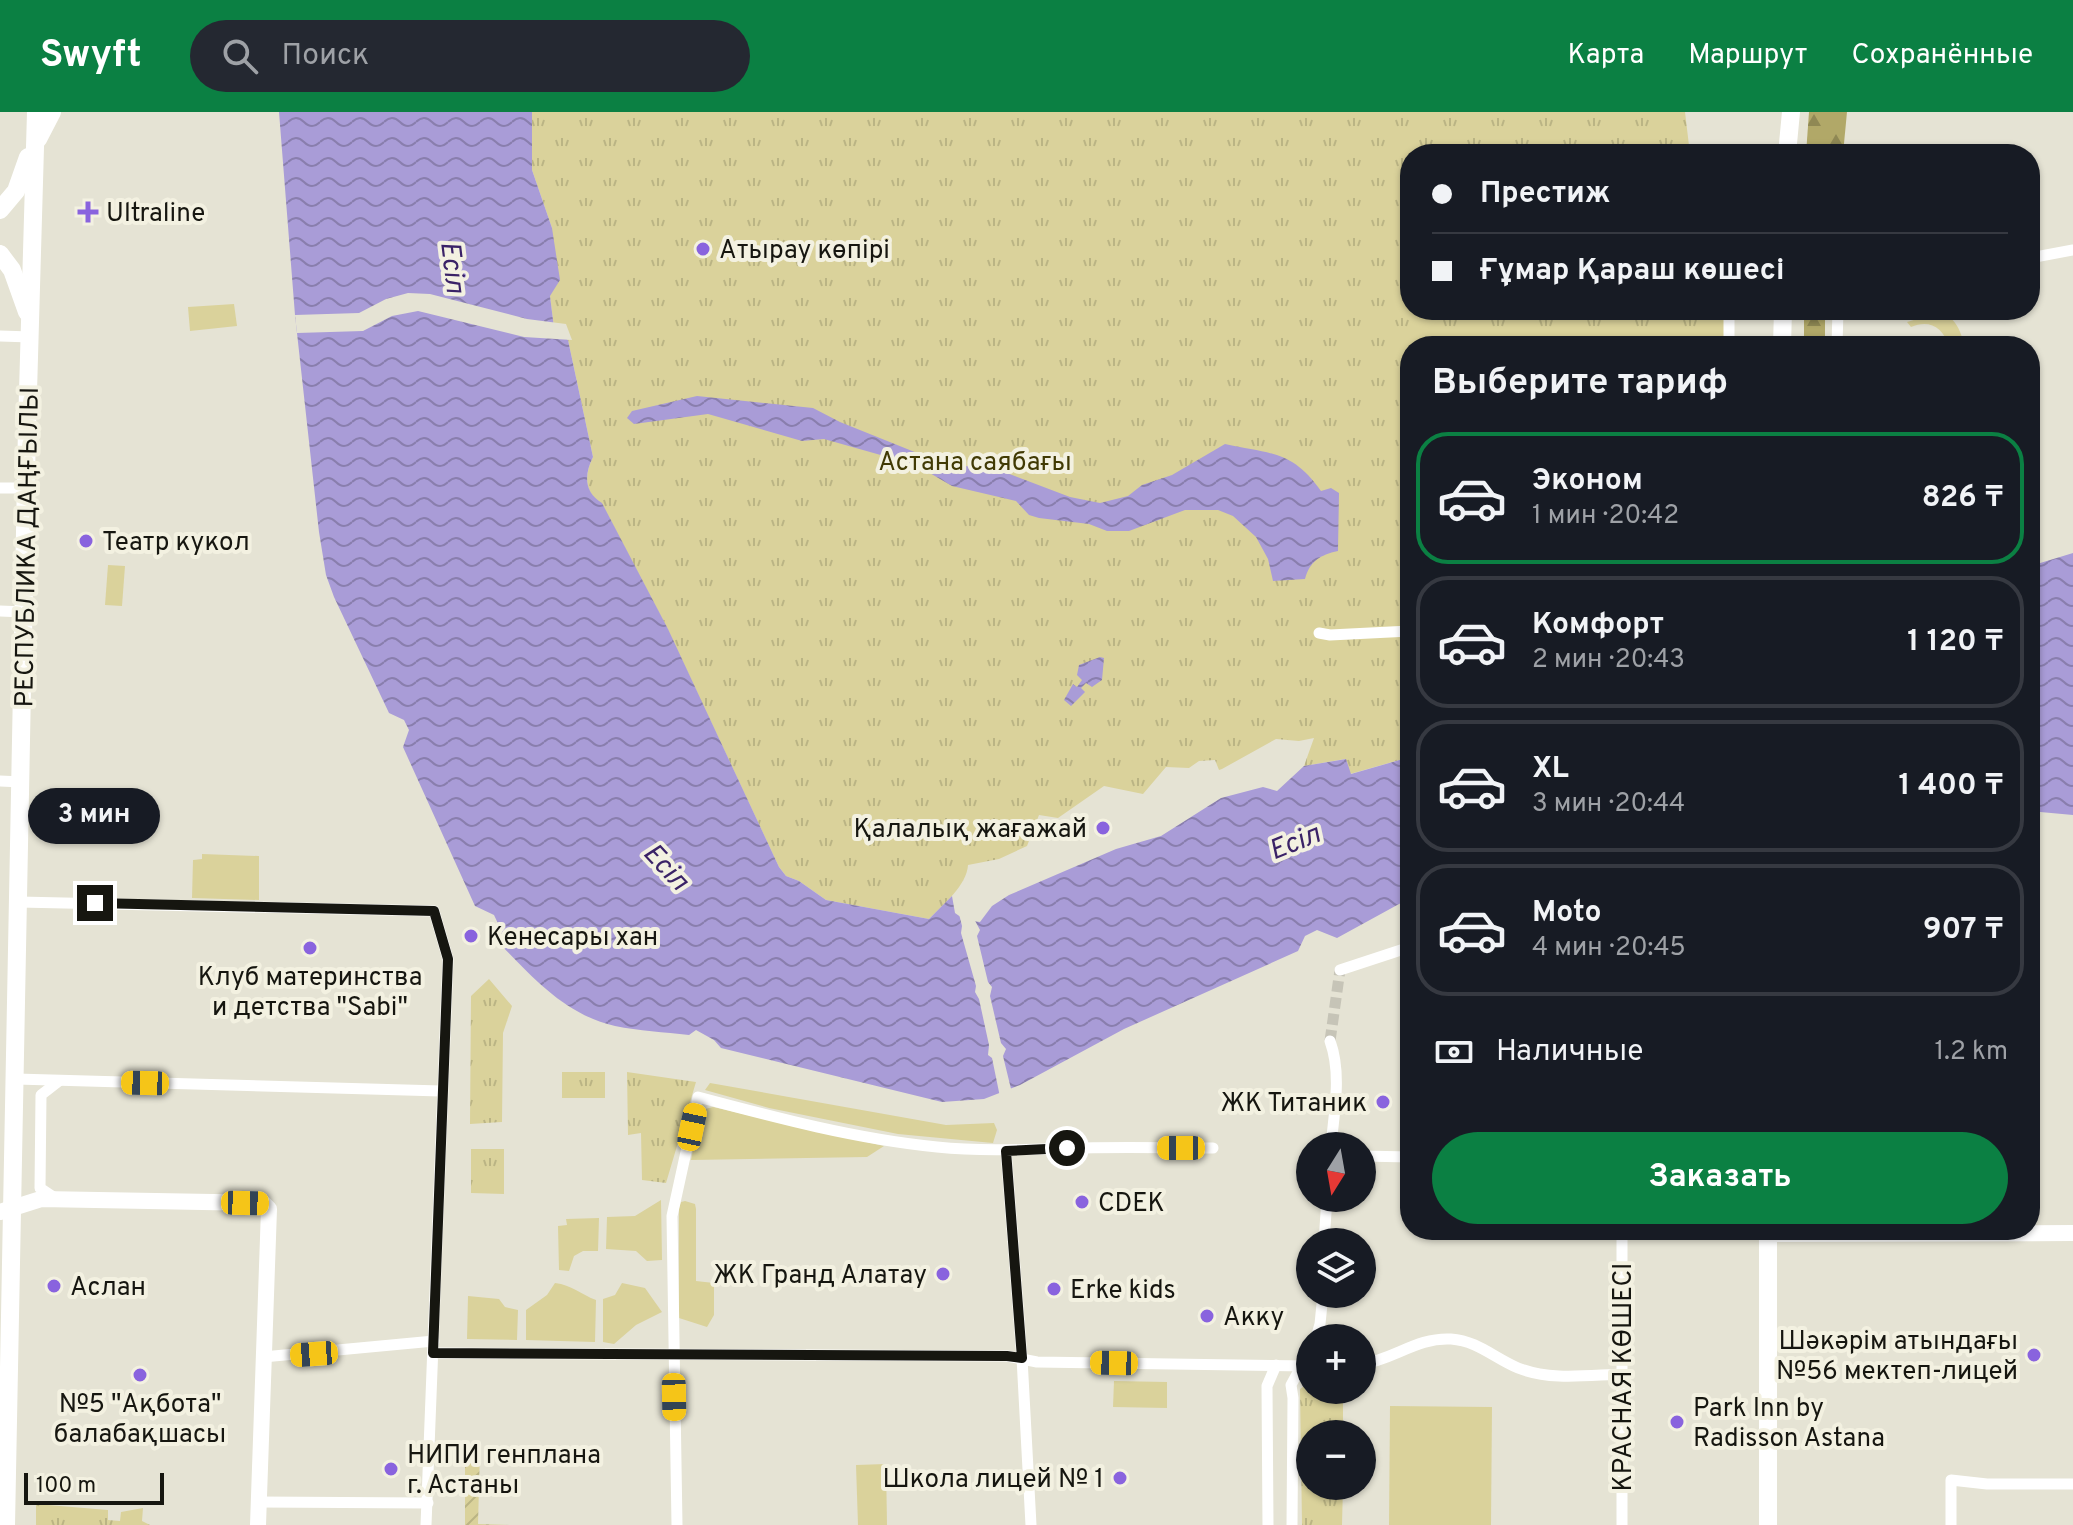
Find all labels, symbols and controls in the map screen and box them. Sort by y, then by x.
search box [190,20,750,92]
text: Swyft [40,32,142,81]
icon: search [218,34,262,78]
text: Поиск [282,38,369,75]
text: Карта [1568,38,1644,74]
text: Маршрут [1688,38,1807,74]
text: Сохранённые [1851,38,2033,74]
text: Престиж [1480,176,1610,213]
place label: Ultraline [106,198,205,231]
marker: Ultraline [77,201,99,223]
place label: Атырау көпірі [719,235,890,268]
water label: Есіл [430,239,472,296]
marker: Атырау көпірі [694,240,712,258]
text: Ғұмар Қараш көшесі [1480,253,1784,290]
text: Выберите тариф [1432,361,1728,407]
street label: РЕСПУБЛИКА ДАҢҒЫЛЫ [9,386,48,708]
park label: Астана саябағы [878,447,1072,480]
icon: car [1436,462,1508,534]
text: Эконом [1532,463,1643,500]
text: 826 ₸ [1922,480,2004,517]
text: 1 мин · 20:42 [1532,500,1679,533]
place label: Театр кукол [102,527,250,560]
marker: Театр кукол [77,532,95,550]
icon: car [1436,606,1508,678]
text: Комфорт [1532,607,1664,644]
text: 1 120 ₸ [1907,624,2004,661]
text: 2 мин · 20:43 [1532,644,1685,677]
icon: car [1436,750,1508,822]
text: XL [1532,751,1569,788]
text: 1 400 ₸ [1898,768,2004,805]
callout: 3 мин [29,787,161,843]
text: 3 мин · 20:44 [1532,788,1685,821]
text: 3 мин [58,799,130,832]
place label: Қалалық жағажай [854,814,1087,847]
water label: Есіл [1264,817,1327,870]
marker: Қалалық жағажай [1094,819,1112,837]
water label: Есіл [634,837,696,900]
route end [77,885,113,921]
icon: car [1436,894,1508,966]
text: Moto [1532,895,1602,932]
text: 907 ₸ [1923,912,2004,949]
place label: Кенесары хан [487,922,658,955]
marker: Кенесары хан [462,927,480,945]
text: 4 мин · 20:45 [1532,932,1686,965]
marker: Клуб материнства и детства "Sabi" [301,939,319,957]
place label: Клуб материнства и детства "Sabi" [198,962,422,1025]
icon: cash [1432,1030,1476,1074]
text: Наличные [1496,1034,1643,1071]
text: 1.2 km [1935,1036,2008,1069]
car [121,1071,169,1095]
place label: ЖК Титаник [1220,1088,1367,1121]
marker: ЖК Титаник [1374,1093,1392,1111]
car [675,1101,709,1153]
route start [1049,1130,1085,1166]
north arrow [1296,1132,1376,1212]
map controls [1296,1132,1376,1500]
button: Заказать [1432,1132,2008,1224]
car [1157,1136,1205,1160]
place label: CDEK [1098,1188,1165,1221]
car [221,1191,269,1215]
marker: CDEK [1073,1193,1091,1211]
button: layers [1296,1228,1376,1308]
place label: ЖК Гранд Алатау [713,1260,927,1293]
street label: КРАСНАЯ КӨШЕСІ [1608,1263,1641,1491]
marker: ЖК Гранд Алатау [934,1265,952,1283]
place label: Аслан [70,1272,146,1305]
place label: Erke kids [1070,1275,1176,1308]
marker: Аслан [45,1277,63,1295]
marker: Erke kids [1045,1280,1063,1298]
place label: Акку [1223,1302,1284,1335]
marker: Акку [1198,1307,1216,1325]
button: + [1296,1324,1376,1404]
place label: Шәкәрім атындағы №56 мектеп-лицей [1776,1326,2018,1389]
car [289,1340,339,1368]
marker: Шәкәрім атындағы №56 мектеп-лицей [2025,1346,2043,1364]
car [1090,1351,1138,1375]
marker: №5 "Ақбота" балабақшасы [131,1366,149,1384]
car [662,1373,686,1421]
place label: №5 "Ақбота" балабақшасы [54,1389,226,1452]
place label: Park Inn by Radisson Astana [1693,1393,1885,1456]
marker: Park Inn by Radisson Astana [1668,1413,1686,1431]
button: − [1296,1420,1376,1500]
place label: НИПИ генплана г. Астаны [407,1440,601,1503]
marker: НИПИ генплана г. Астаны [382,1460,400,1478]
place label: Школа лицей № 1 [882,1464,1104,1497]
scale bar [24,1469,164,1505]
marker: Школа лицей № 1 [1111,1469,1129,1487]
text: 100 m [36,1473,96,1500]

